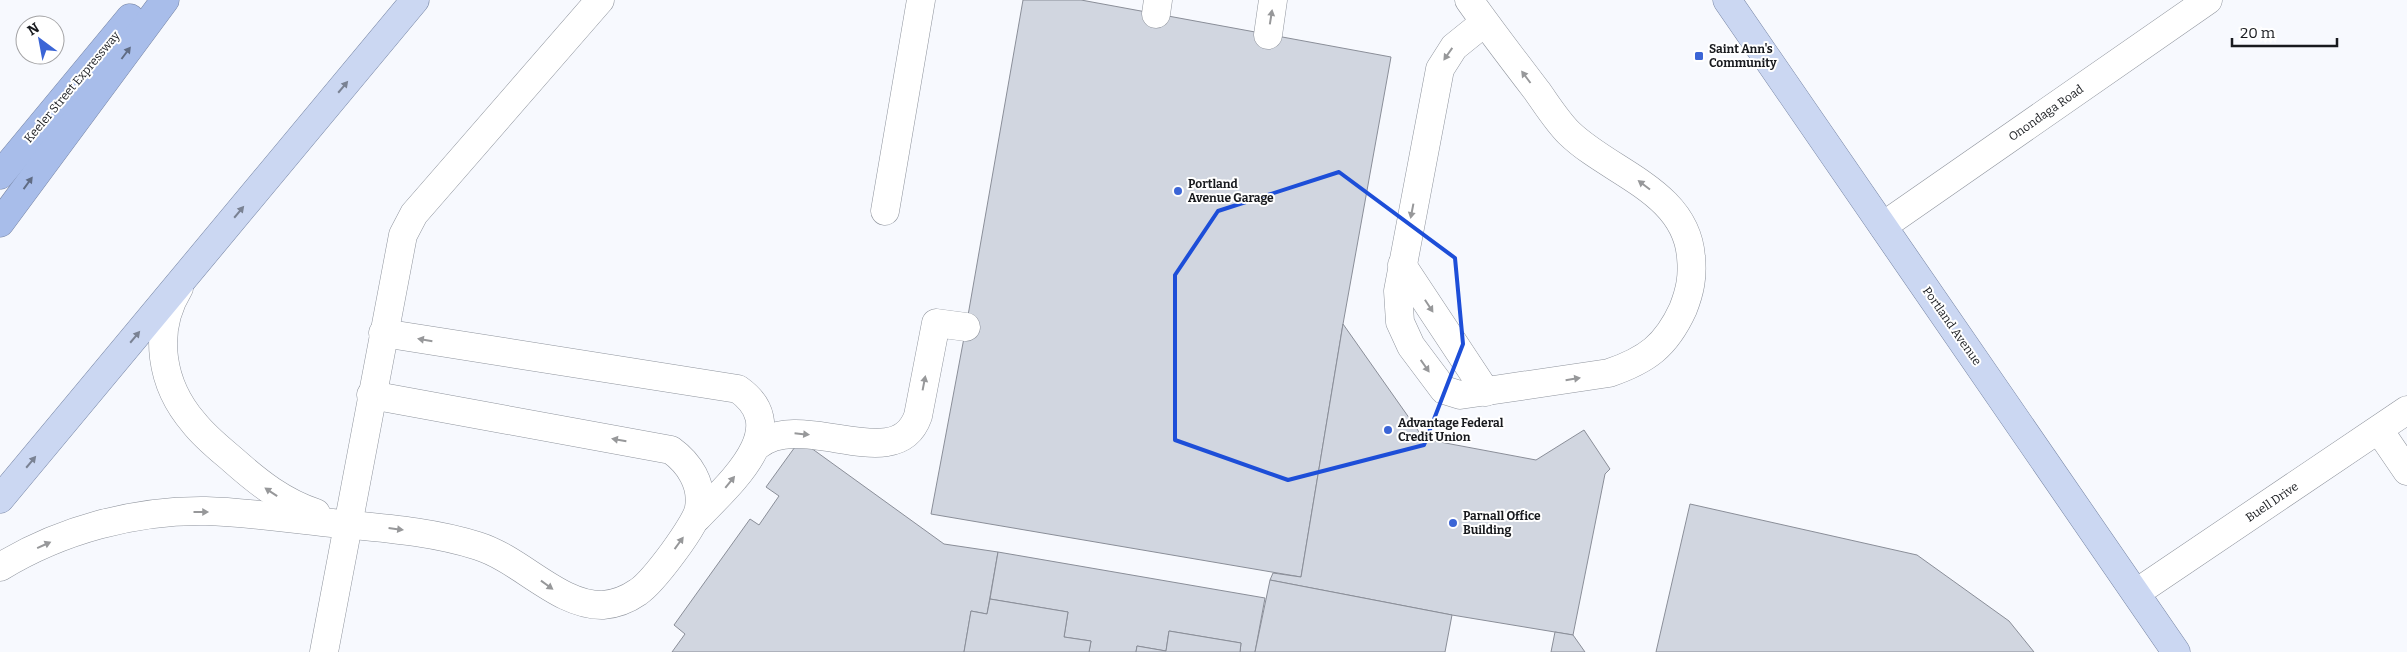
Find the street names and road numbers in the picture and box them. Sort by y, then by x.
street label: Keeler Street Expressway [21,28,123,145]
street label: Onondaga Road [2006,82,2086,144]
street label: Portland Avenue [1920,284,1984,368]
street label: Buell Drive [2243,479,2301,525]

